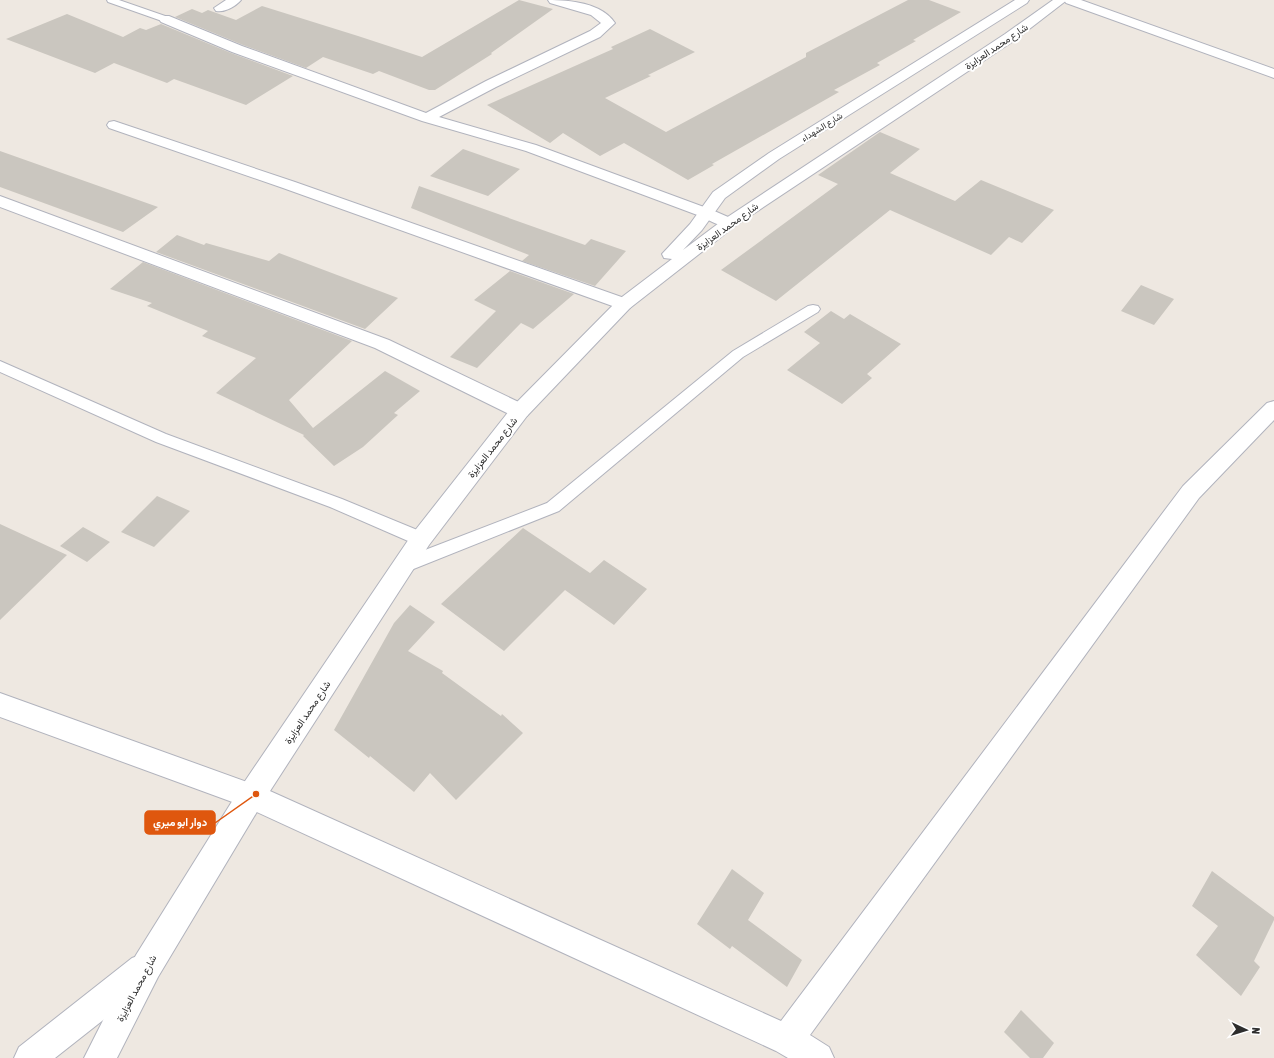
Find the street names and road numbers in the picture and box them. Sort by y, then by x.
street label: شارع محمد العزايزة [963,21,1031,72]
street label: شارع الشهداء [800,110,845,144]
street label: شارع محمد العزايزة [694,200,761,253]
street label: شارع محمد العزايزة [465,415,520,480]
street label: شارع محمد العزايزة [282,679,333,746]
street label: شارع محمد العزايزة [114,953,160,1024]

